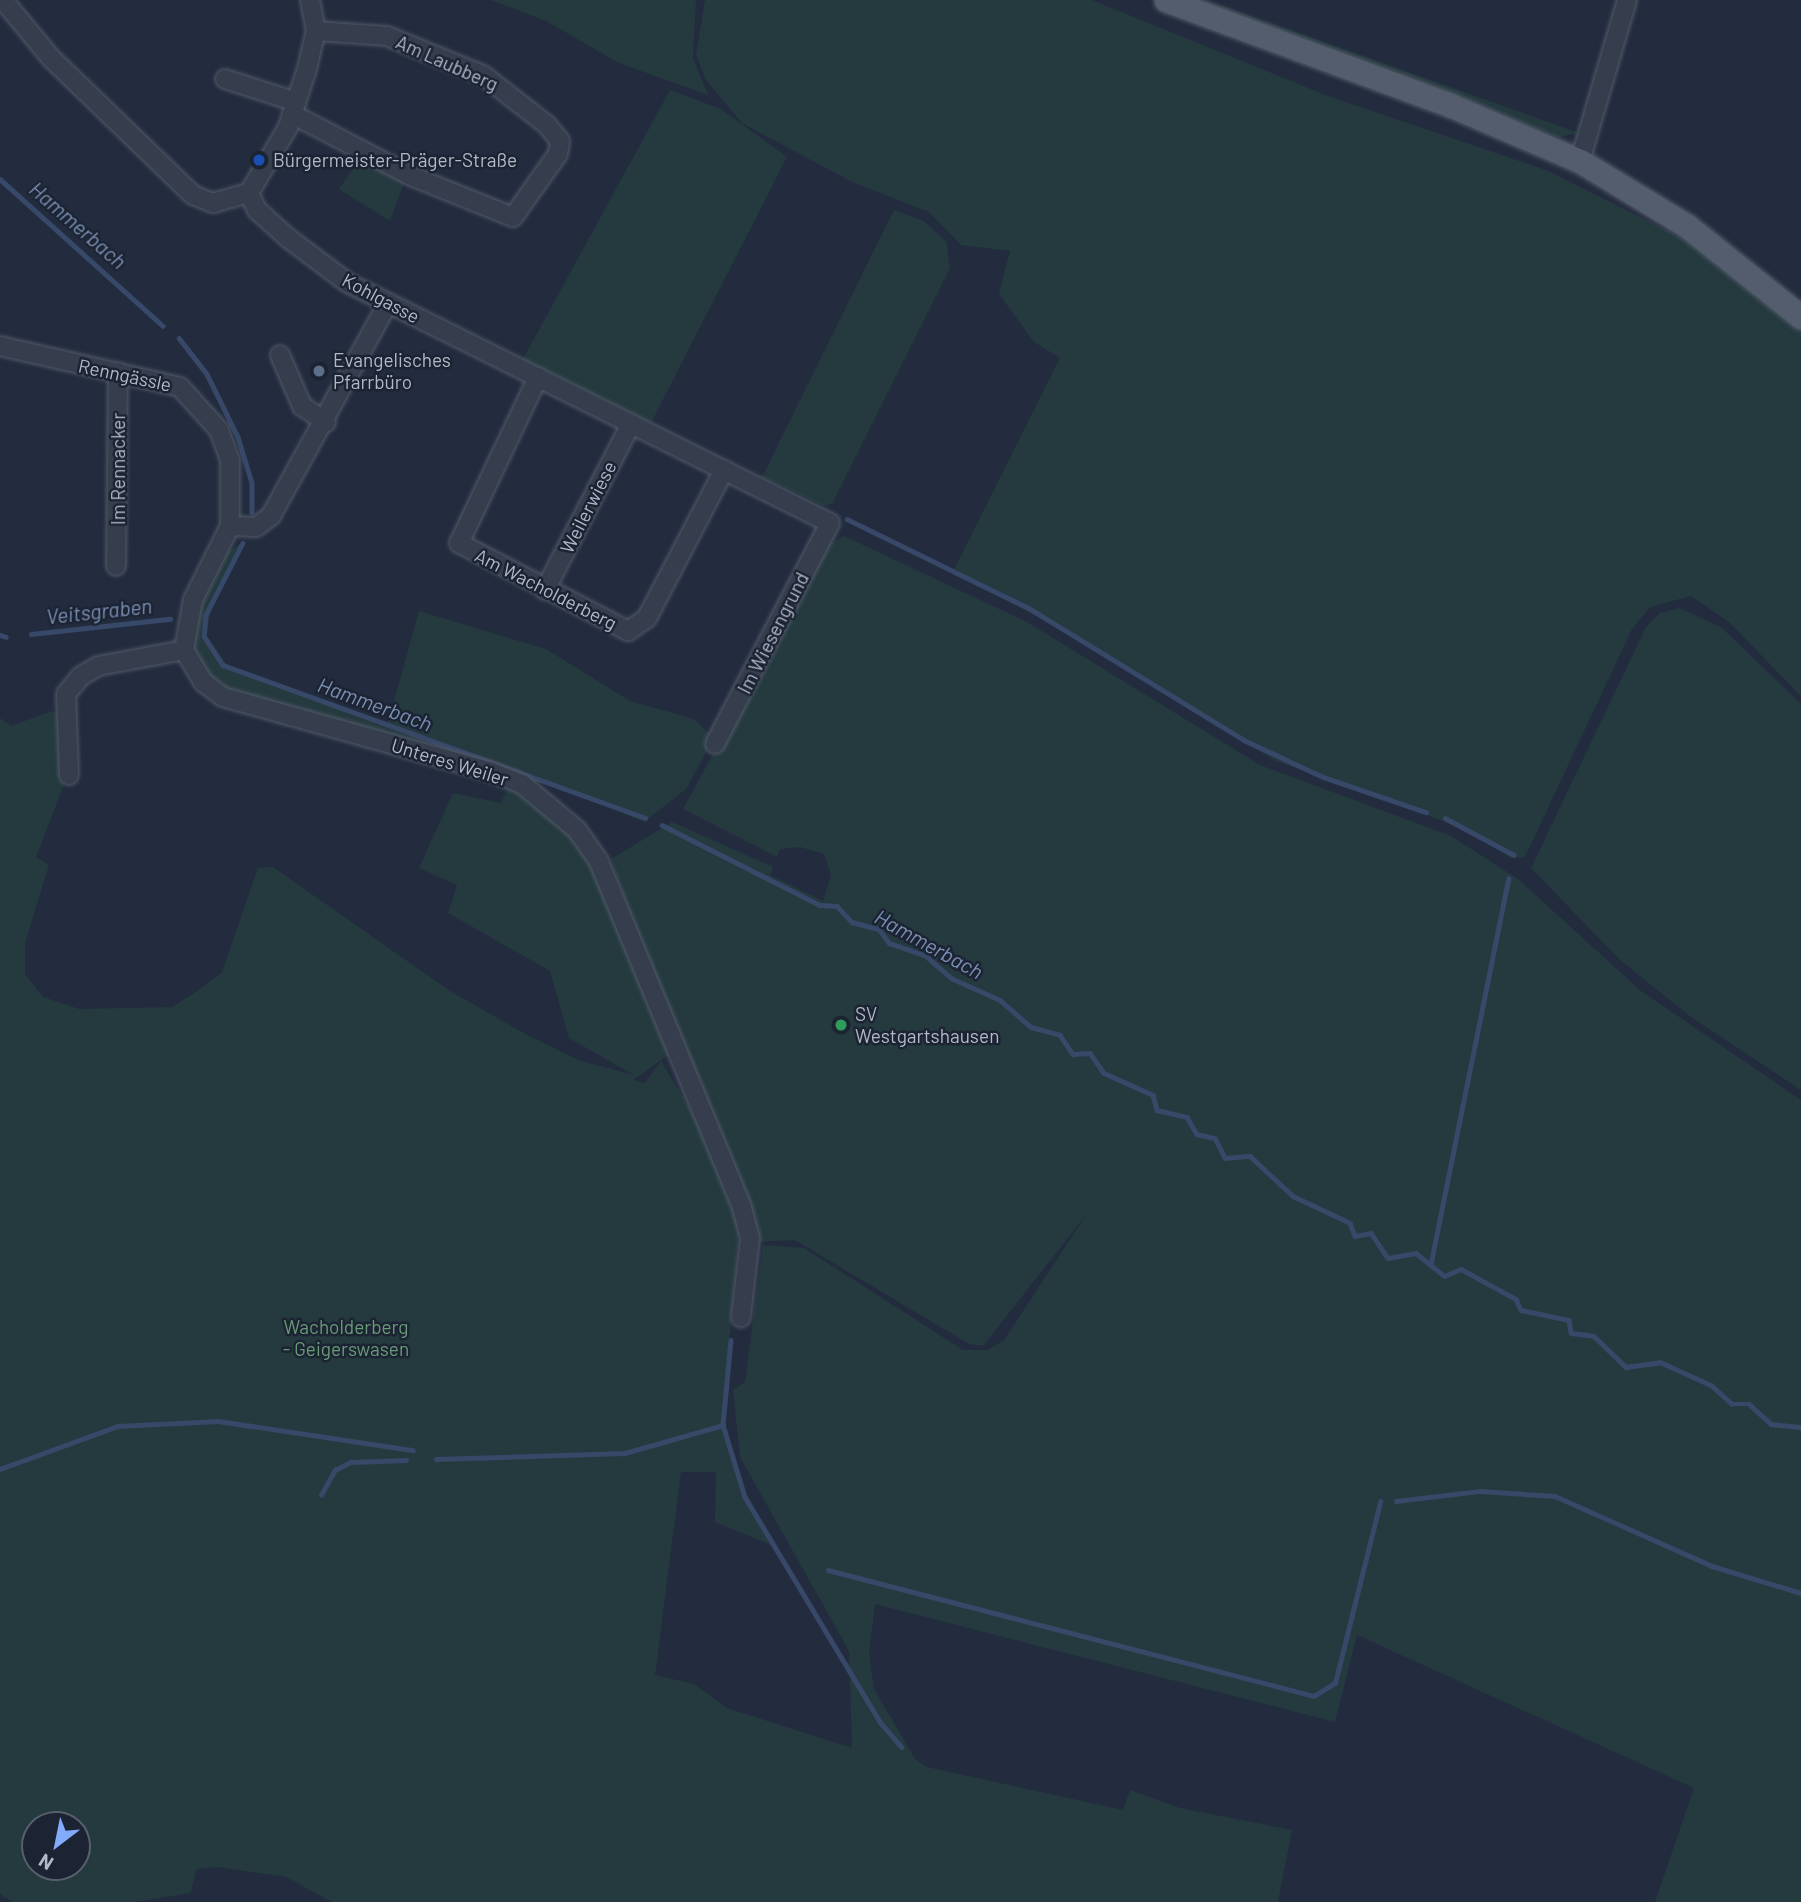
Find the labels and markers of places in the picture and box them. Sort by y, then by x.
place label: Bürgermeister-Präger-Straße [273,149,517,171]
marker: Bürgermeister-Präger-Straße [251,152,267,168]
place label: Evangelisches Pfarrbüro [333,349,451,393]
marker: Evangelisches Pfarrbüro [311,363,327,379]
place label: SV Westgartshausen [855,1003,999,1047]
marker: SV Westgartshausen [833,1017,849,1033]

